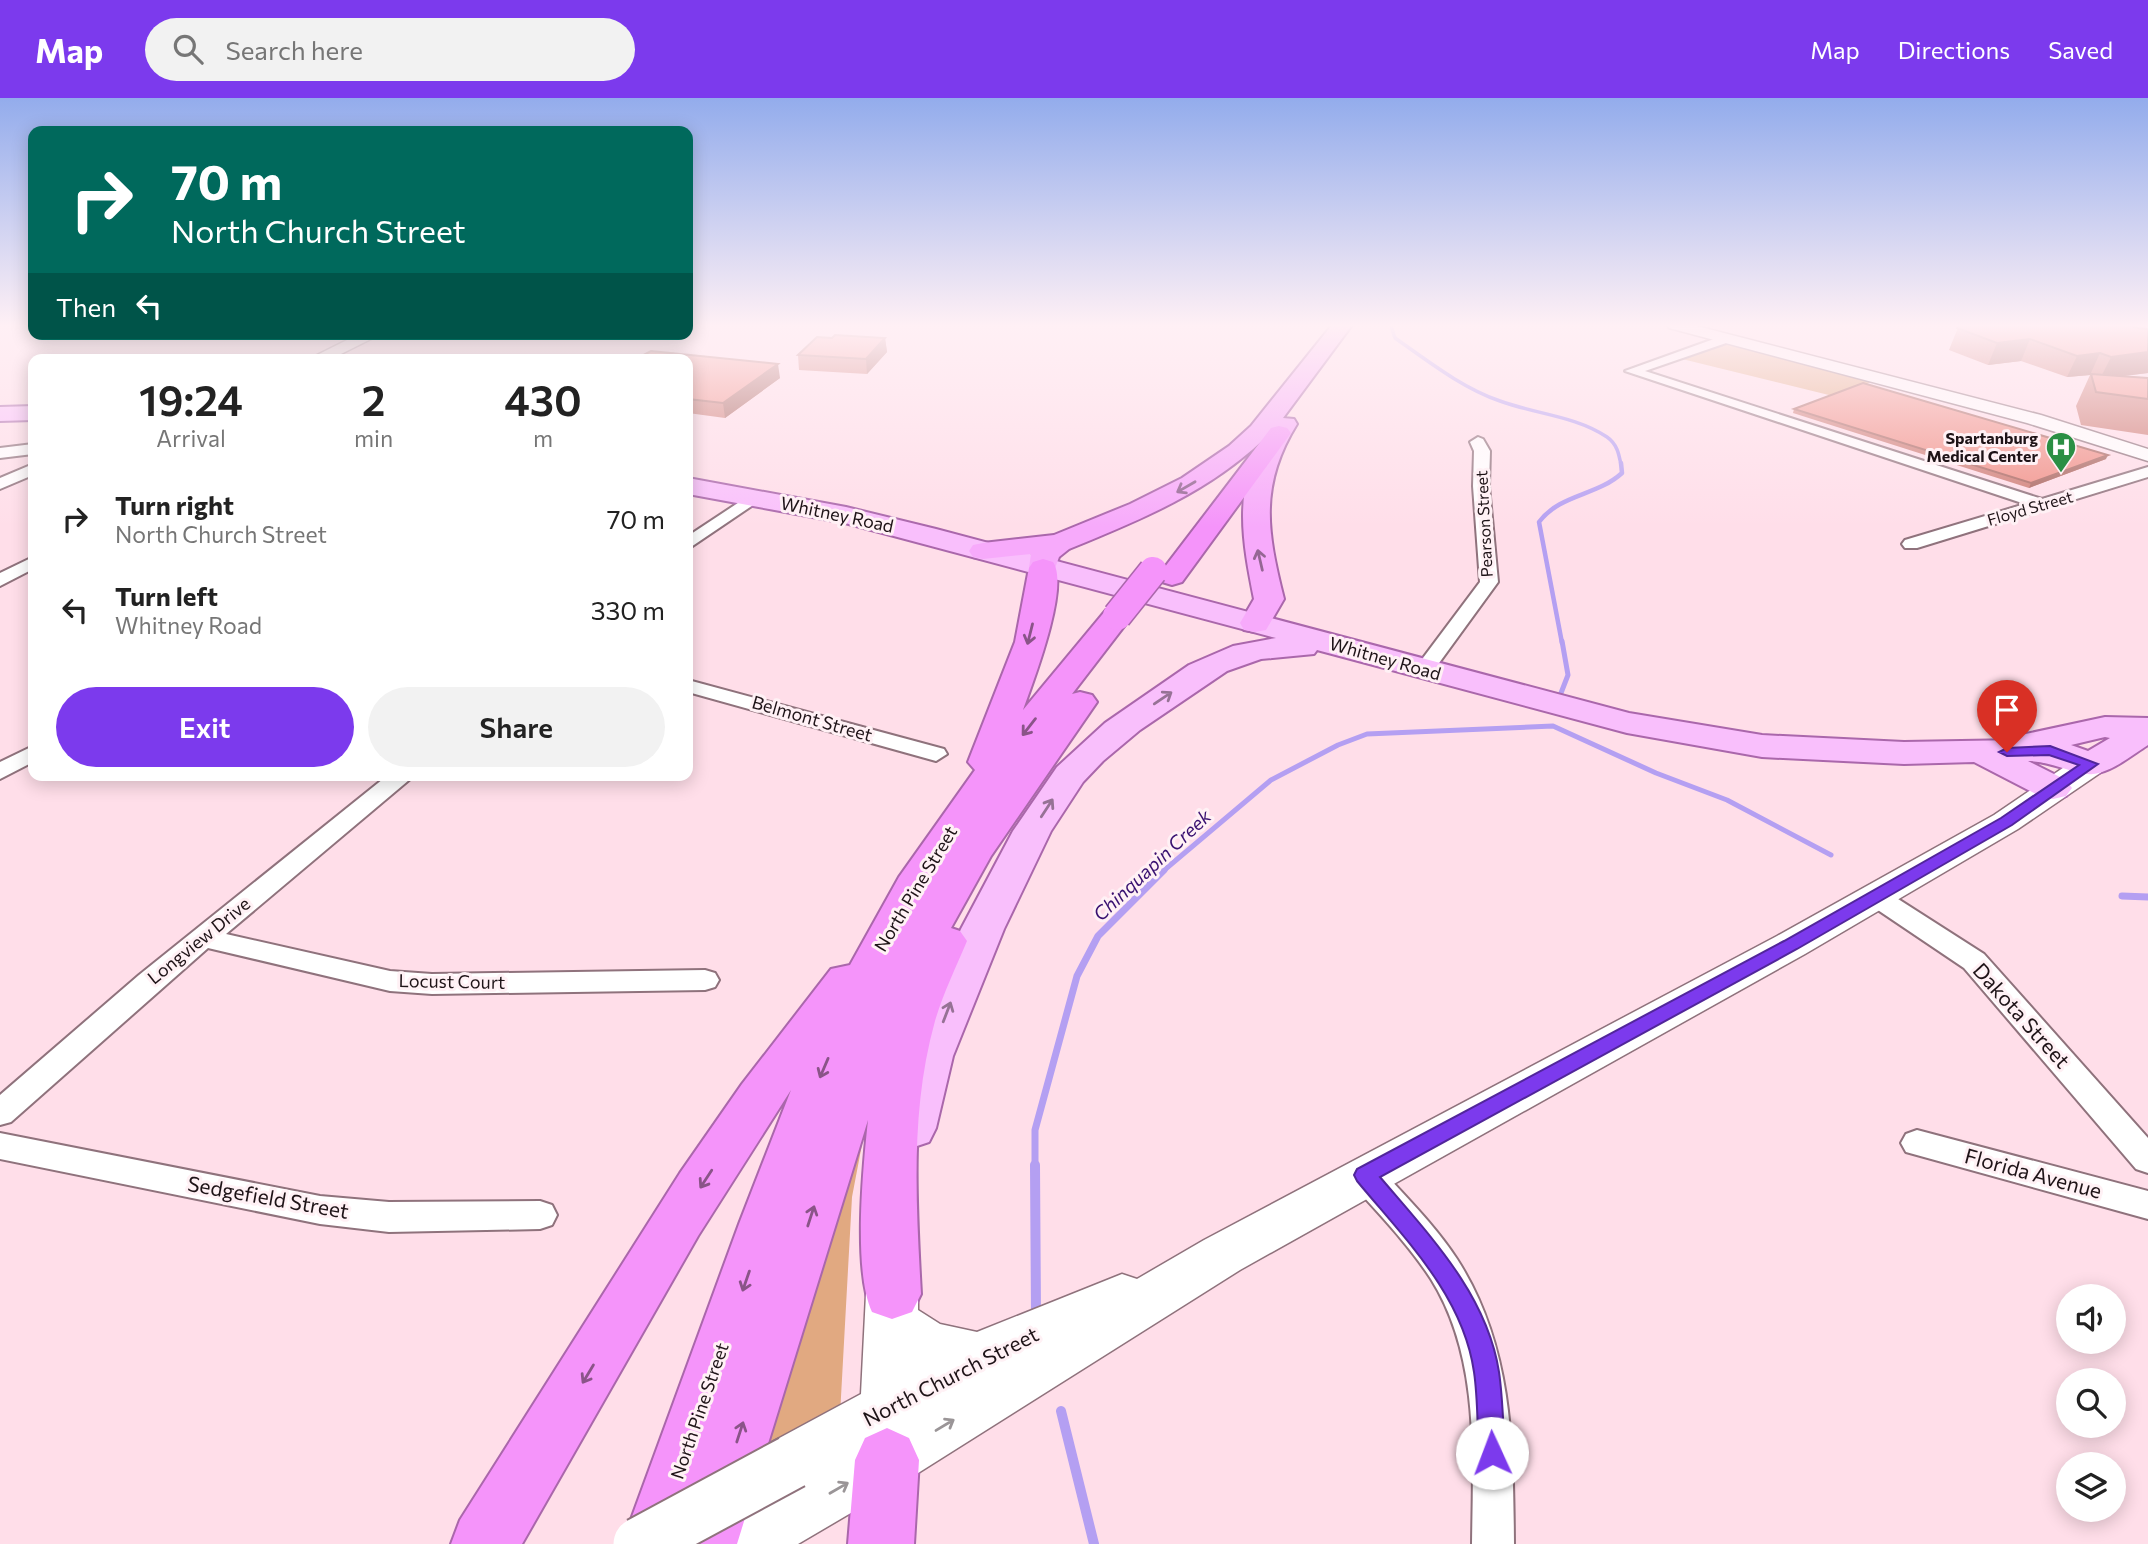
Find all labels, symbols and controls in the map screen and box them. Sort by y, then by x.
search box [145,18,635,81]
text: Map [35,29,103,70]
icon: search [169,30,207,68]
text: Search here [225,34,363,65]
text: Map [1810,35,1860,64]
text: Directions [1898,35,2010,64]
text: Saved [2048,35,2113,64]
text: 70 m [171,150,282,210]
icon: right [56,154,147,245]
text: North Church Street [171,210,466,250]
icon: left [130,287,168,325]
text: Then [56,291,116,322]
text: 19:24 [139,373,243,425]
text: 2 [362,373,385,425]
text: 430 [504,373,582,425]
text: Arrival [156,424,226,452]
text: min [354,424,393,452]
text: m [533,424,553,452]
place label: Spartanburg Medical Center [1927,428,2038,465]
hospital icon: Spartanburg Medical Center [2044,430,2078,474]
street label: Pearson Street [1471,470,1496,578]
one-way arrow [1176,481,1197,494]
street label: Floyd Street [1985,486,2075,529]
text: Turn right [115,489,234,520]
street label: Whitney Road [779,491,896,537]
icon: right [56,500,94,538]
text: 70 m [607,503,665,534]
text: North Church Street [115,520,327,548]
one-way arrow [1253,549,1266,572]
text: Turn left [115,580,218,611]
icon: left [56,591,94,629]
text: 330 m [591,594,665,625]
text: Whitney Road [115,611,262,639]
one-way arrow [1023,622,1036,645]
street label: Whitney Road [1327,632,1444,684]
pin [1977,680,2037,752]
button: Exit [56,687,354,767]
button: Share [368,687,665,767]
street label: Belmont Street [750,690,875,746]
one-way arrow [1153,691,1172,705]
icon: arrive [1988,691,2026,729]
one-way arrow [1022,717,1037,735]
one-way arrow [1041,799,1055,819]
water label: Chinquapin Creek [1088,804,1216,925]
street label: North Pine Street [869,822,961,955]
street label: Longview Drive [143,892,254,988]
street label: Dakota Street [1968,957,2076,1073]
street label: Locust Court [398,969,506,993]
one-way arrow [942,1002,955,1024]
one-way arrow [817,1057,830,1078]
street label: Florida Avenue [1962,1142,2105,1203]
one-way arrow [698,1168,712,1188]
street label: Sedgefield Street [186,1170,351,1223]
one-way arrow [805,1205,818,1227]
one-way arrow [739,1270,751,1292]
map controls [2056,1284,2126,1522]
button: sound [2056,1284,2126,1354]
street label: North Church Street [858,1321,1042,1431]
street label: North Pine Street [665,1340,733,1482]
one-way arrow [581,1363,595,1383]
button: search [2056,1368,2126,1438]
position arrow [1455,1416,1529,1490]
one-way arrow [934,1417,954,1431]
one-way arrow [735,1422,747,1444]
button: layers [2056,1452,2126,1522]
one-way arrow [828,1481,848,1495]

